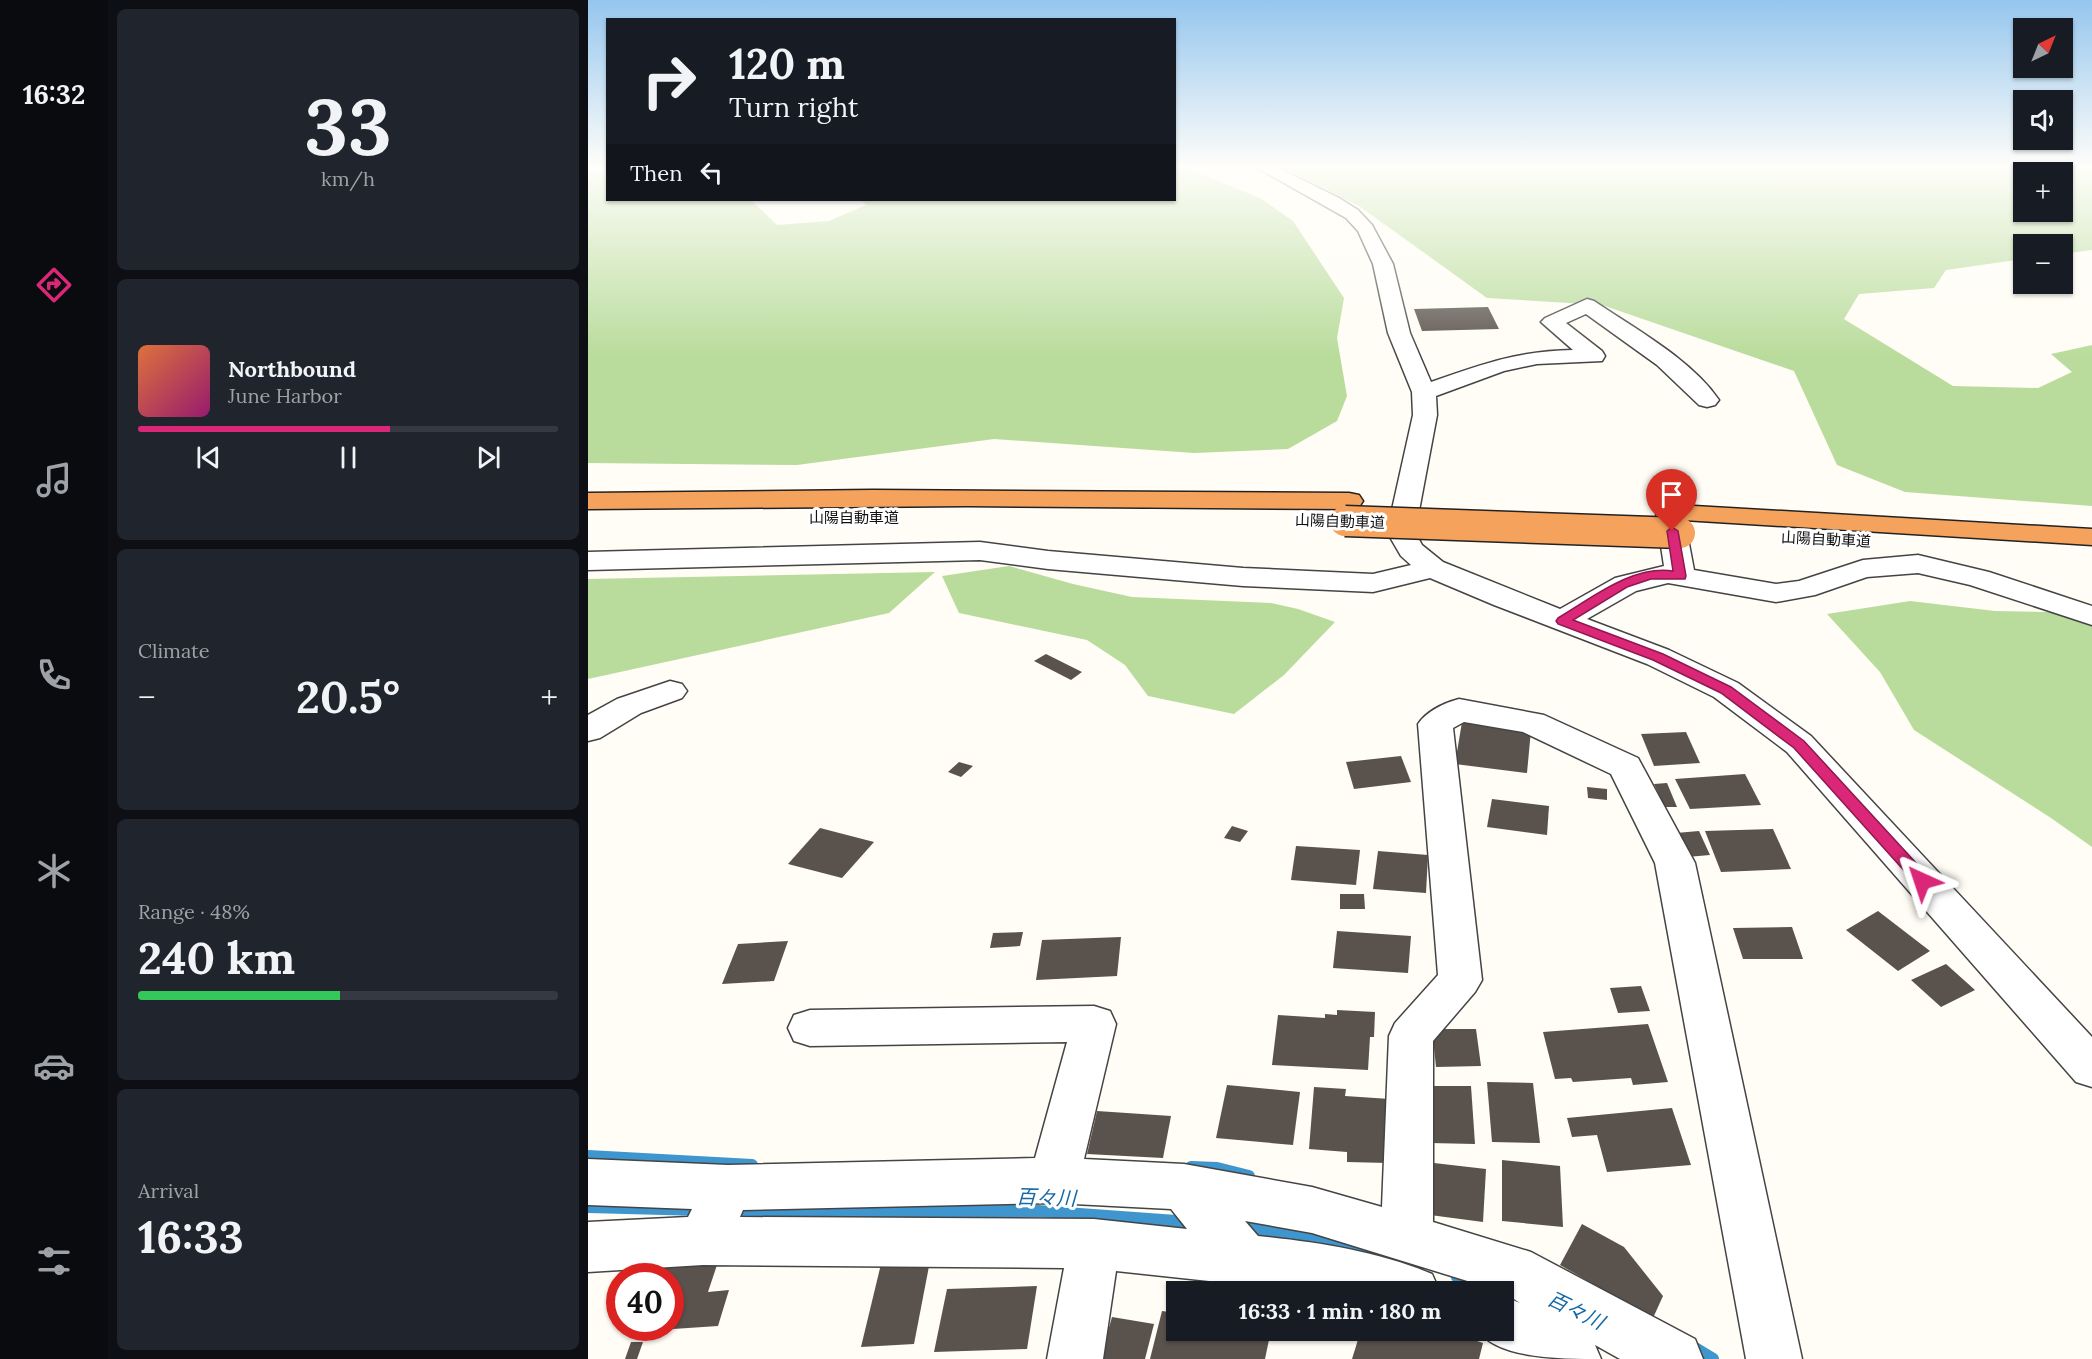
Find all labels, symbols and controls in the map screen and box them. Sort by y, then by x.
north arrow [2013,18,2073,78]
map controls [2013,18,2073,294]
text: 120 m [729,37,845,91]
icon: right [630,42,708,120]
text: 16:32 [23,77,85,111]
text: 33 [304,77,392,176]
text: Turn right [729,90,858,124]
button: sound [2013,90,2073,150]
icon: left [695,156,728,189]
text: Then [630,159,683,187]
button: + [2013,162,2073,222]
text: km/h [321,166,375,191]
button: − [2013,234,2073,294]
icon: directions [33,264,75,306]
text: Northbound [228,355,356,383]
text: June Harbor [228,383,342,408]
icon: previous [192,441,225,474]
icon: pause [332,441,365,474]
icon: next [472,441,505,474]
icon: music [33,459,75,501]
pin [1646,469,1697,531]
icon: arrive [1655,478,1688,511]
street label: 山陽自動車道 [809,508,899,527]
street label: 山陽自動車道 [1295,510,1385,532]
street label: 山陽自動車道 [1781,527,1871,551]
text: Climate [138,638,210,663]
icon: phone [33,654,75,696]
text: 20.5° [296,668,400,725]
text: − [138,676,156,718]
text: + [540,676,558,718]
position arrow [1890,849,1954,913]
icon: climate [33,850,75,892]
text: Range · 48% [138,899,250,924]
text: 240 km [138,929,295,986]
icon: car [33,1045,75,1087]
text: Arrival [138,1178,199,1203]
water label: 百々川 [1016,1183,1078,1211]
text: 16:33 [138,1208,244,1265]
icon: filters [33,1240,75,1282]
speed limit sign: 40 [606,1263,684,1341]
water label: 百々川 [1544,1286,1610,1335]
text: 16:33 · 1 min · 180 m [1239,1297,1441,1325]

